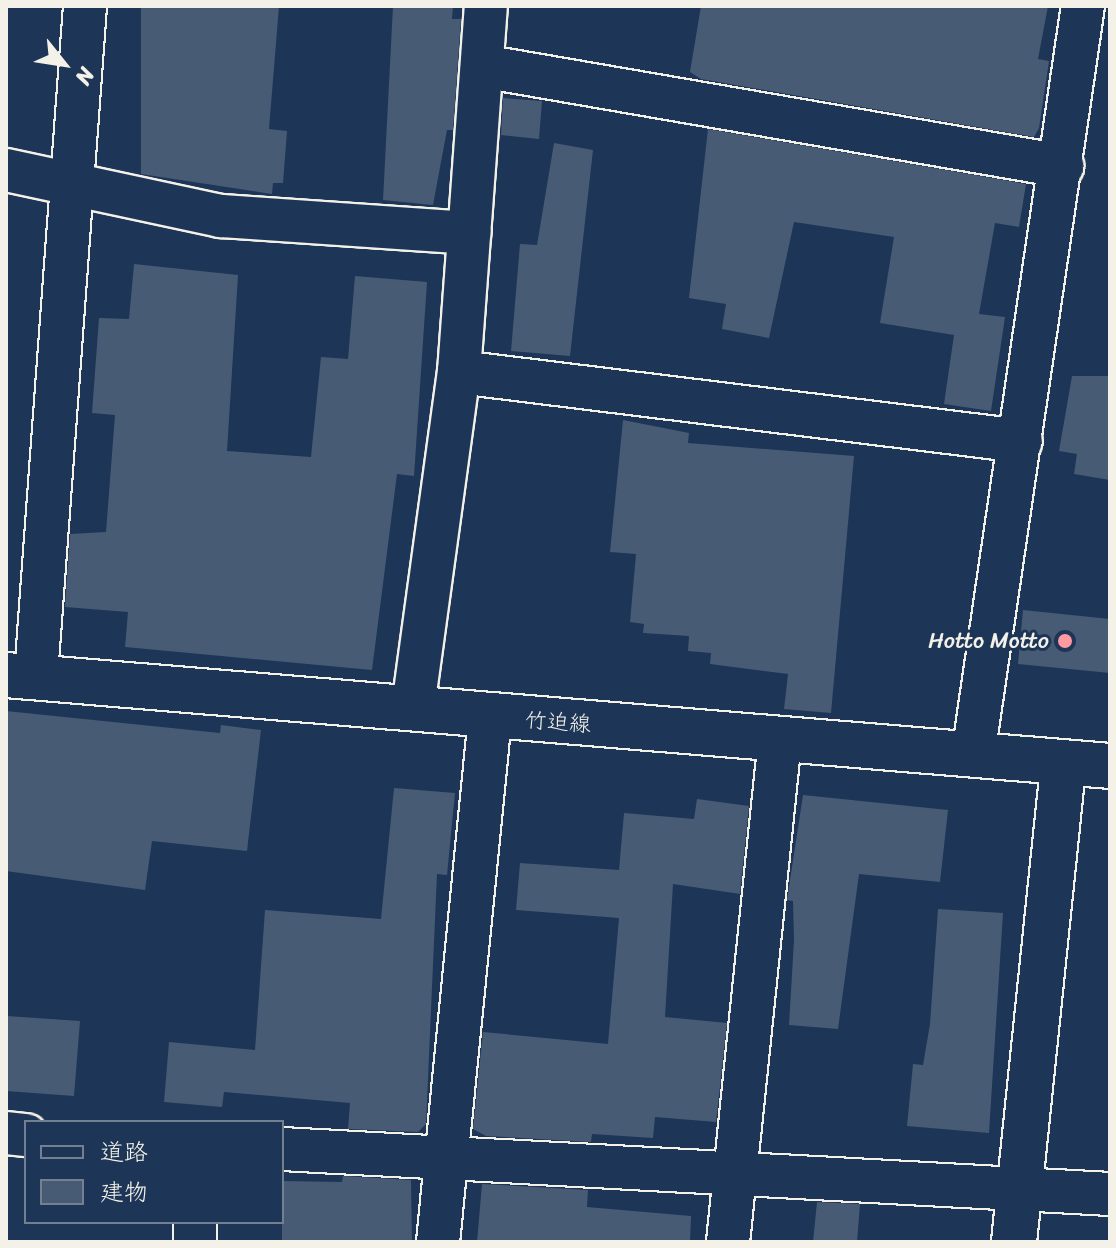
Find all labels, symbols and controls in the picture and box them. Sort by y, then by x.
north arrow [24,24,104,104]
text: N [65,60,106,93]
place label: Hotto Motto [929,628,1049,654]
marker: Hotto Motto [1056,632,1074,650]
street label: 竹迫線 [524,707,592,737]
legend [24,1120,284,1224]
text: 道路 [100,1131,148,1173]
text: 建物 [100,1171,148,1213]

